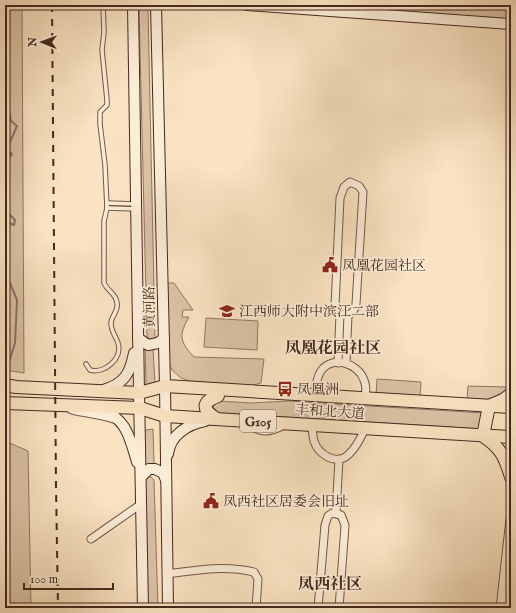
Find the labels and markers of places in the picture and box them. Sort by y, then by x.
public building icon: 凤凰花园社区 [321,256,339,274]
place label: 凤凰花园社区 [342,257,426,275]
school or university icon: 江西师大附中滨江二部 [218,302,236,320]
place label: 江西师大附中滨江二部 [239,303,379,321]
bus stop icon: 凤凰洲 [276,380,294,398]
place label: 凤凰洲 [297,381,339,399]
public building icon: 凤西社区居委会旧址 [202,492,220,510]
place label: 凤西社区居委会旧址 [223,493,349,511]

